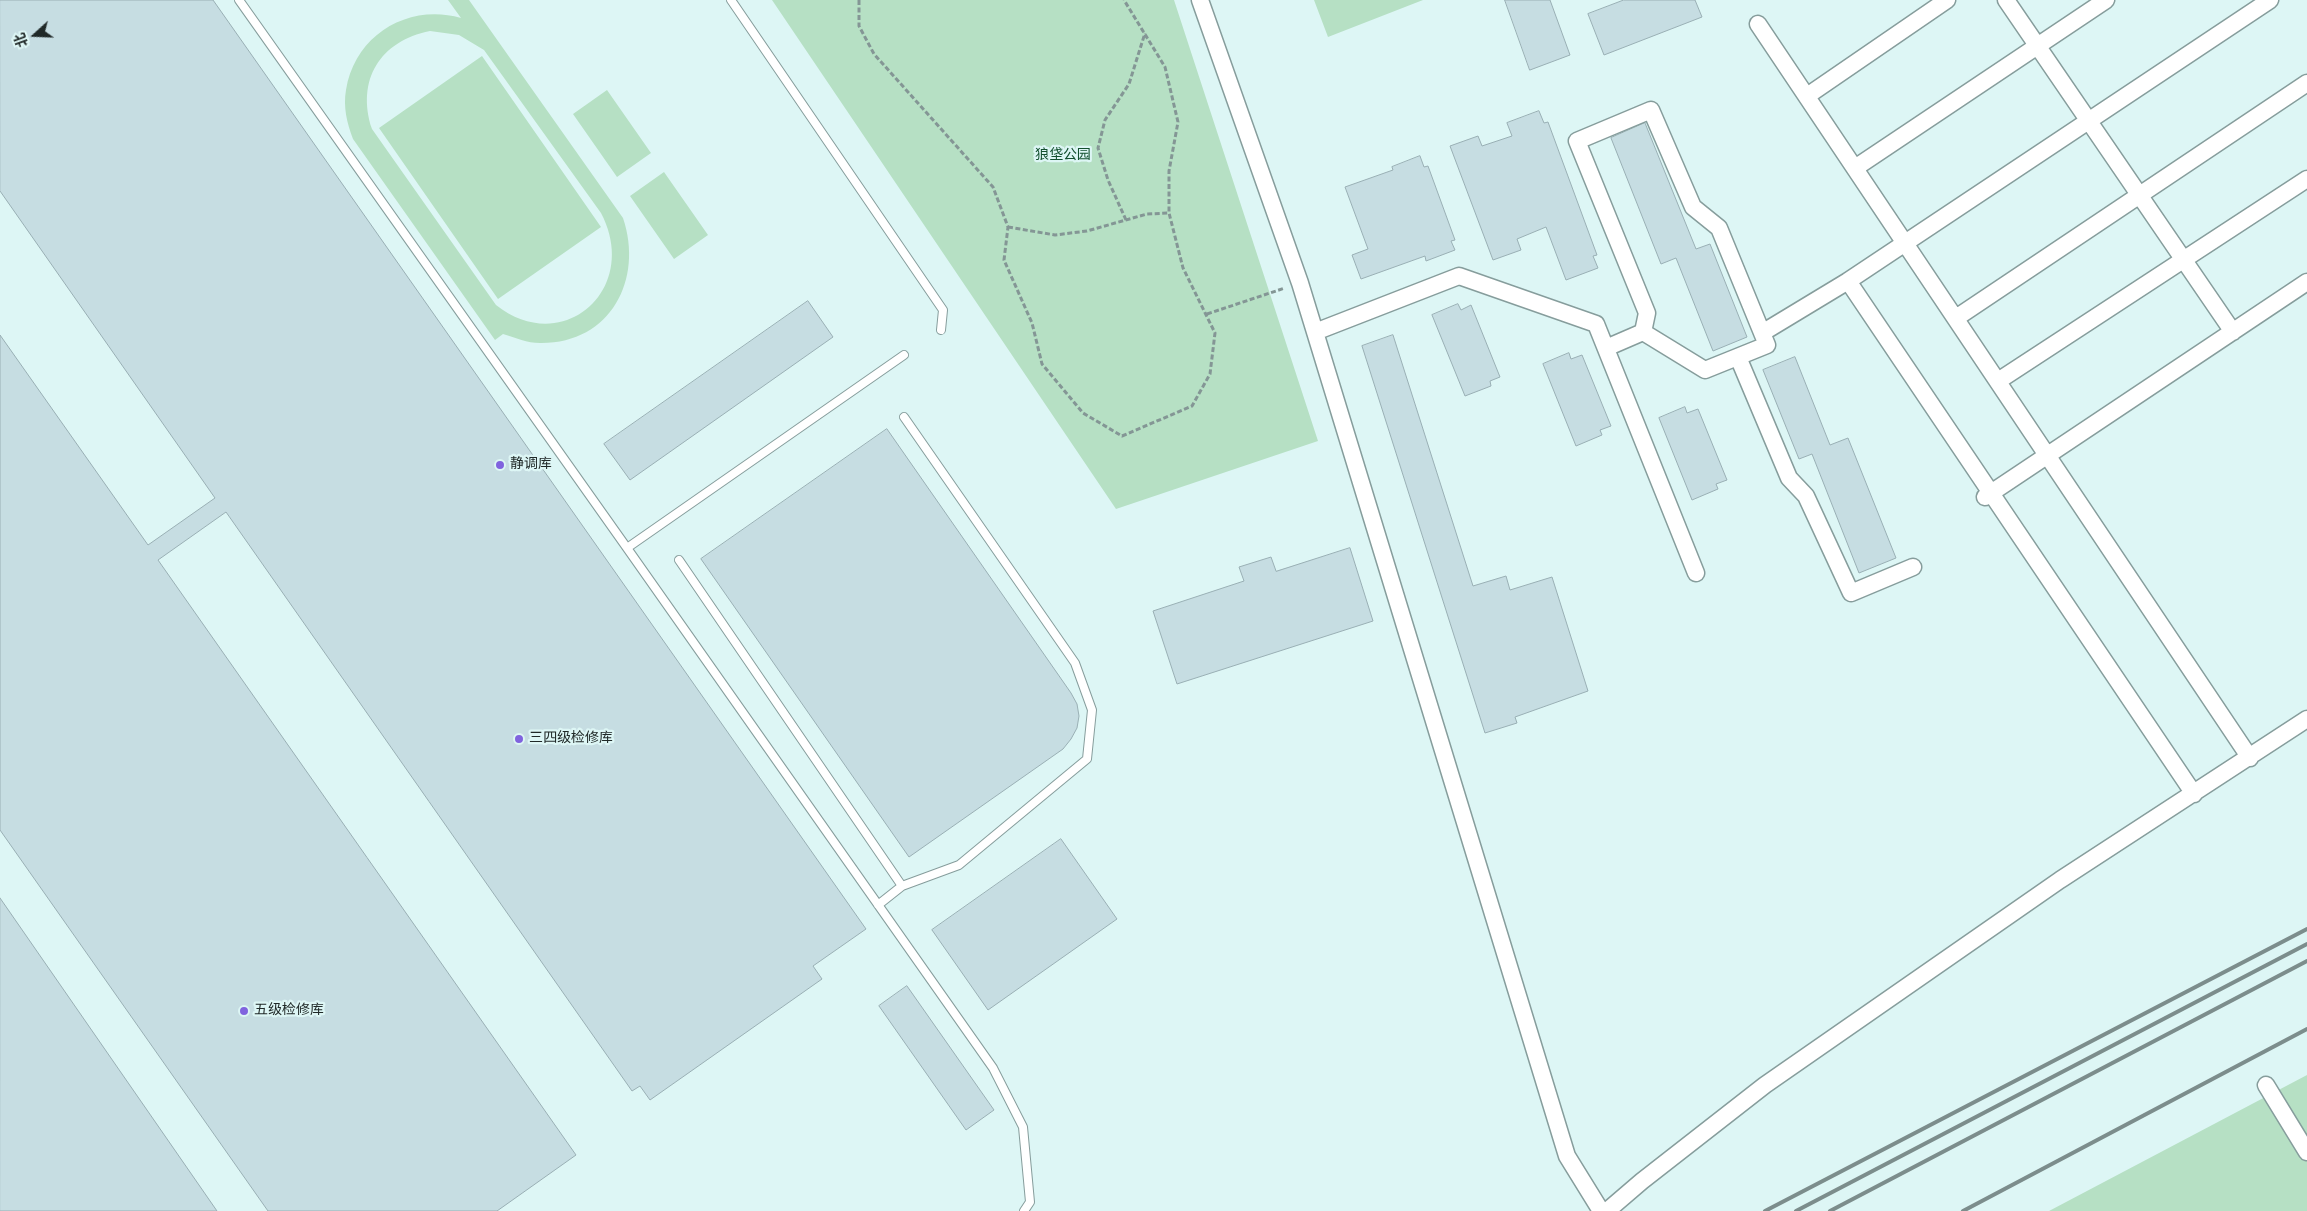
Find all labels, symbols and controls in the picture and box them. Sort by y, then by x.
north arrow [10,10,60,60]
text: 北 [8,30,33,50]
park label: 狼垡公园 [1035,148,1091,164]
place label: 静调库 [510,457,552,473]
marker: 静调库 [494,459,506,471]
place label: 三四级检修库 [529,731,613,747]
marker: 三四级检修库 [513,733,525,745]
place label: 五级检修库 [254,1003,324,1019]
marker: 五级检修库 [238,1005,250,1017]

